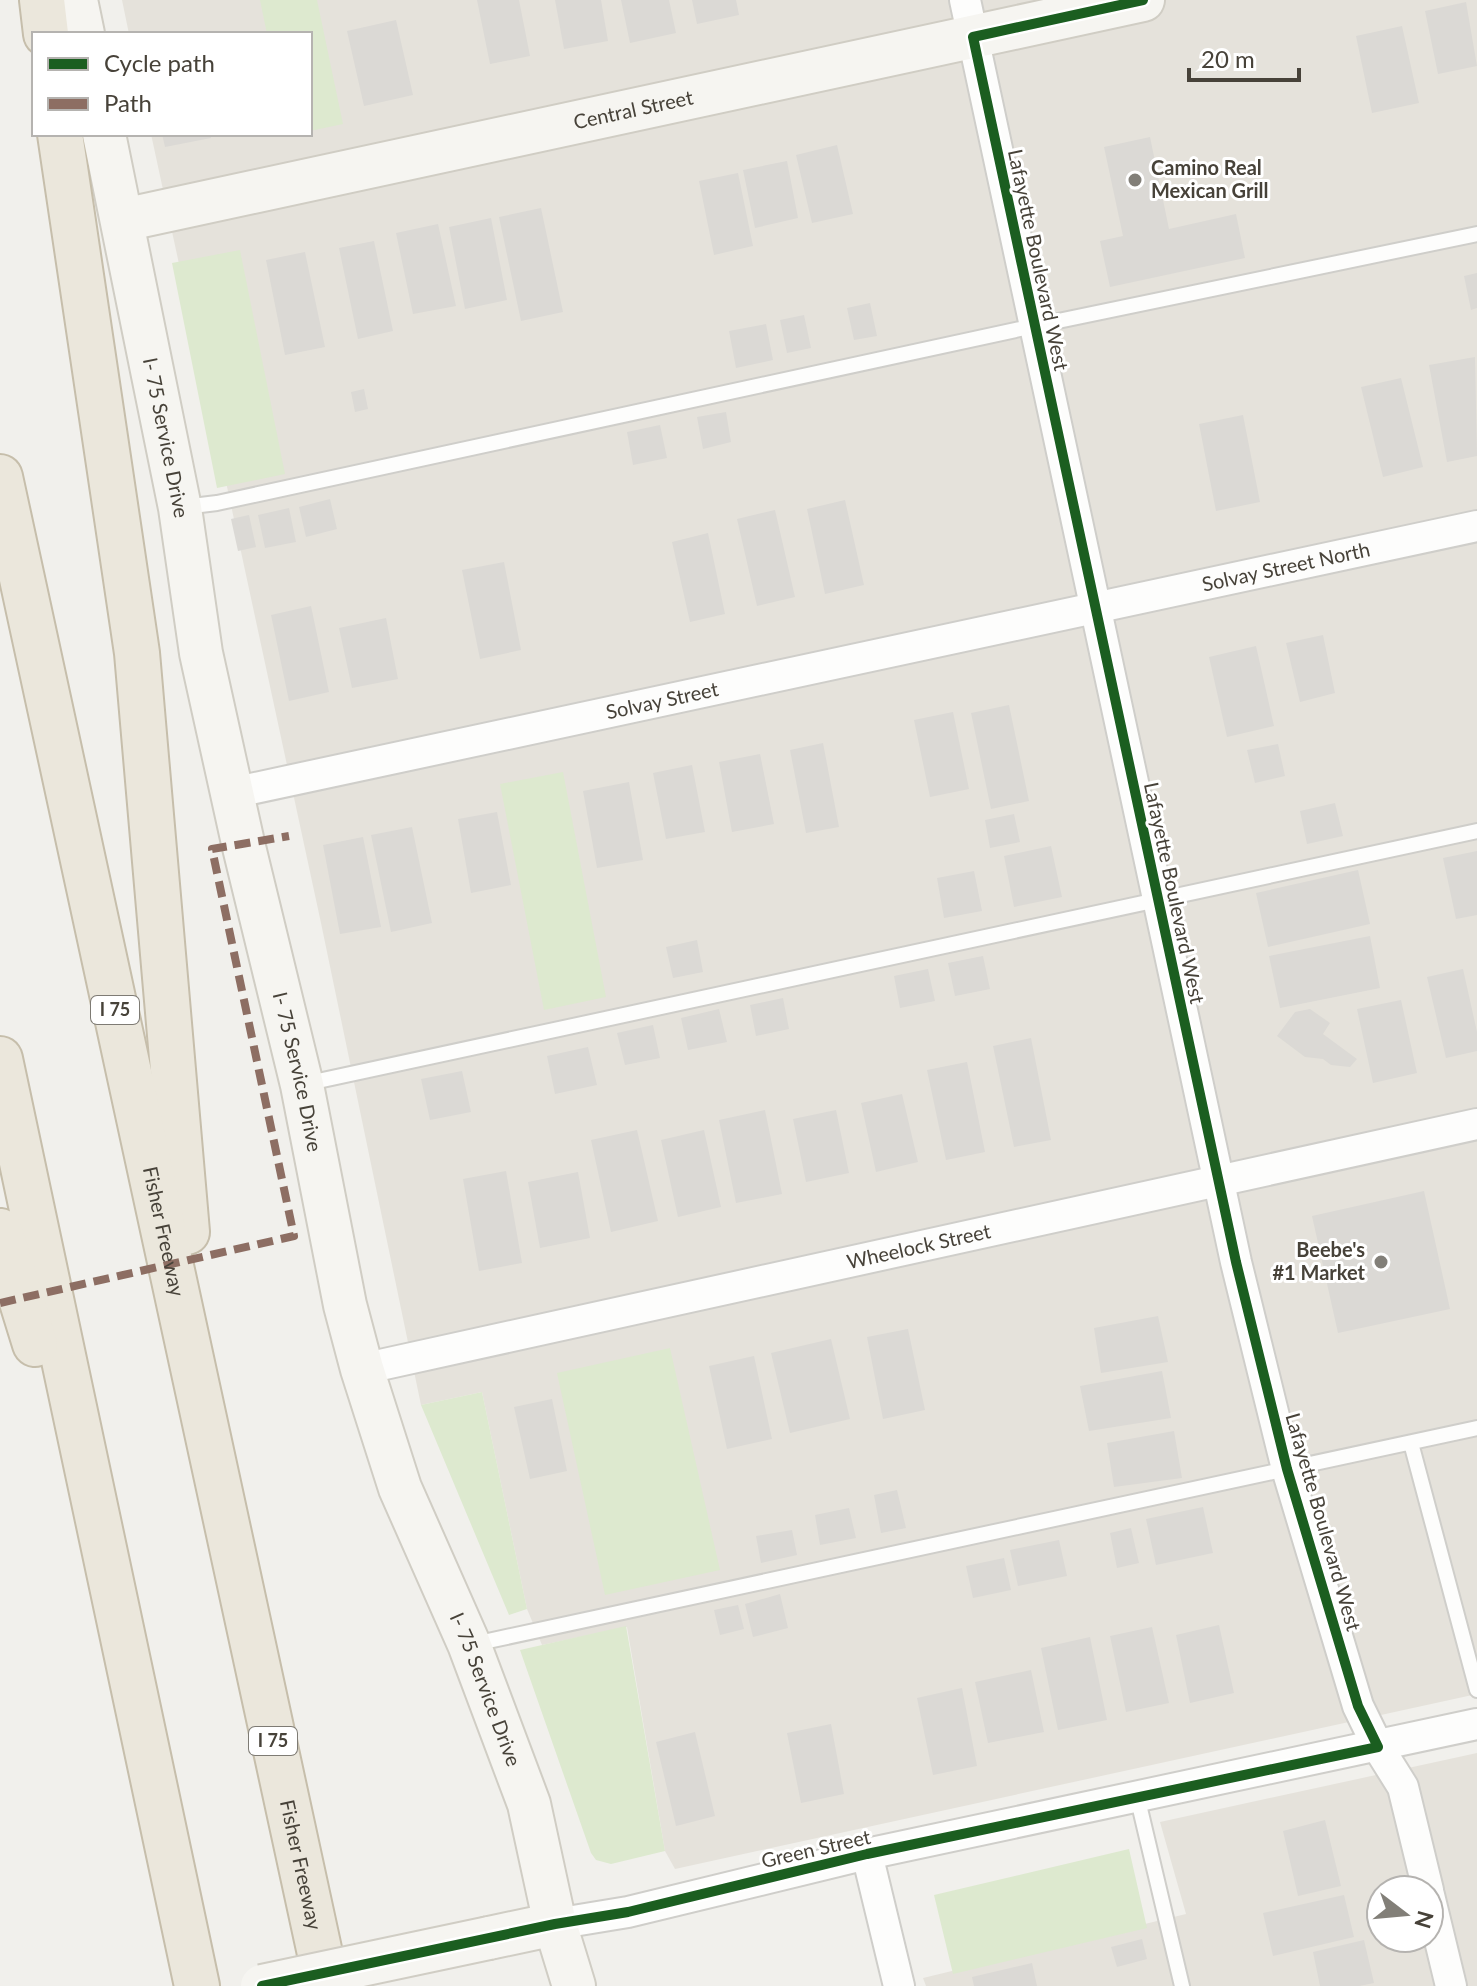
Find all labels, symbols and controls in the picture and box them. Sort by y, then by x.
legend [32,32,312,136]
scale bar [1189,32,1299,82]
text: 20 m [1201,44,1255,73]
text: Cycle path [104,48,215,77]
street label: Central Street [571,84,695,134]
text: Path [104,88,152,117]
street label: Lafayette Boulevard West [1004,147,1074,373]
place label: Camino Real Mexican Grill [1151,155,1268,202]
marker: Camino Real Mexican Grill [1126,171,1144,189]
street label: I- 75 Service Drive [139,355,194,519]
street label: Solvay Street North [1200,536,1372,596]
street label: Solvay Street [604,676,720,723]
street label: Lafayette Boulevard West [1140,780,1210,1006]
street label: I- 75 Service Drive [269,989,328,1154]
road number: I 75 [91,996,139,1024]
street label: Fisher Freeway [139,1164,190,1299]
street label: Wheelock Street [844,1218,993,1273]
place label: Beebe's #1 Market [1273,1237,1366,1284]
marker: Beebe's #1 Market [1372,1253,1390,1271]
street label: Lafayette Boulevard West [1281,1410,1367,1634]
street label: I- 75 Service Drive [445,1608,527,1769]
road number: I 75 [249,1727,297,1755]
street label: Fisher Freeway [276,1797,328,1933]
street label: Green Street [759,1824,873,1872]
north arrow [1365,1874,1445,1954]
text: N [1409,1908,1440,1932]

